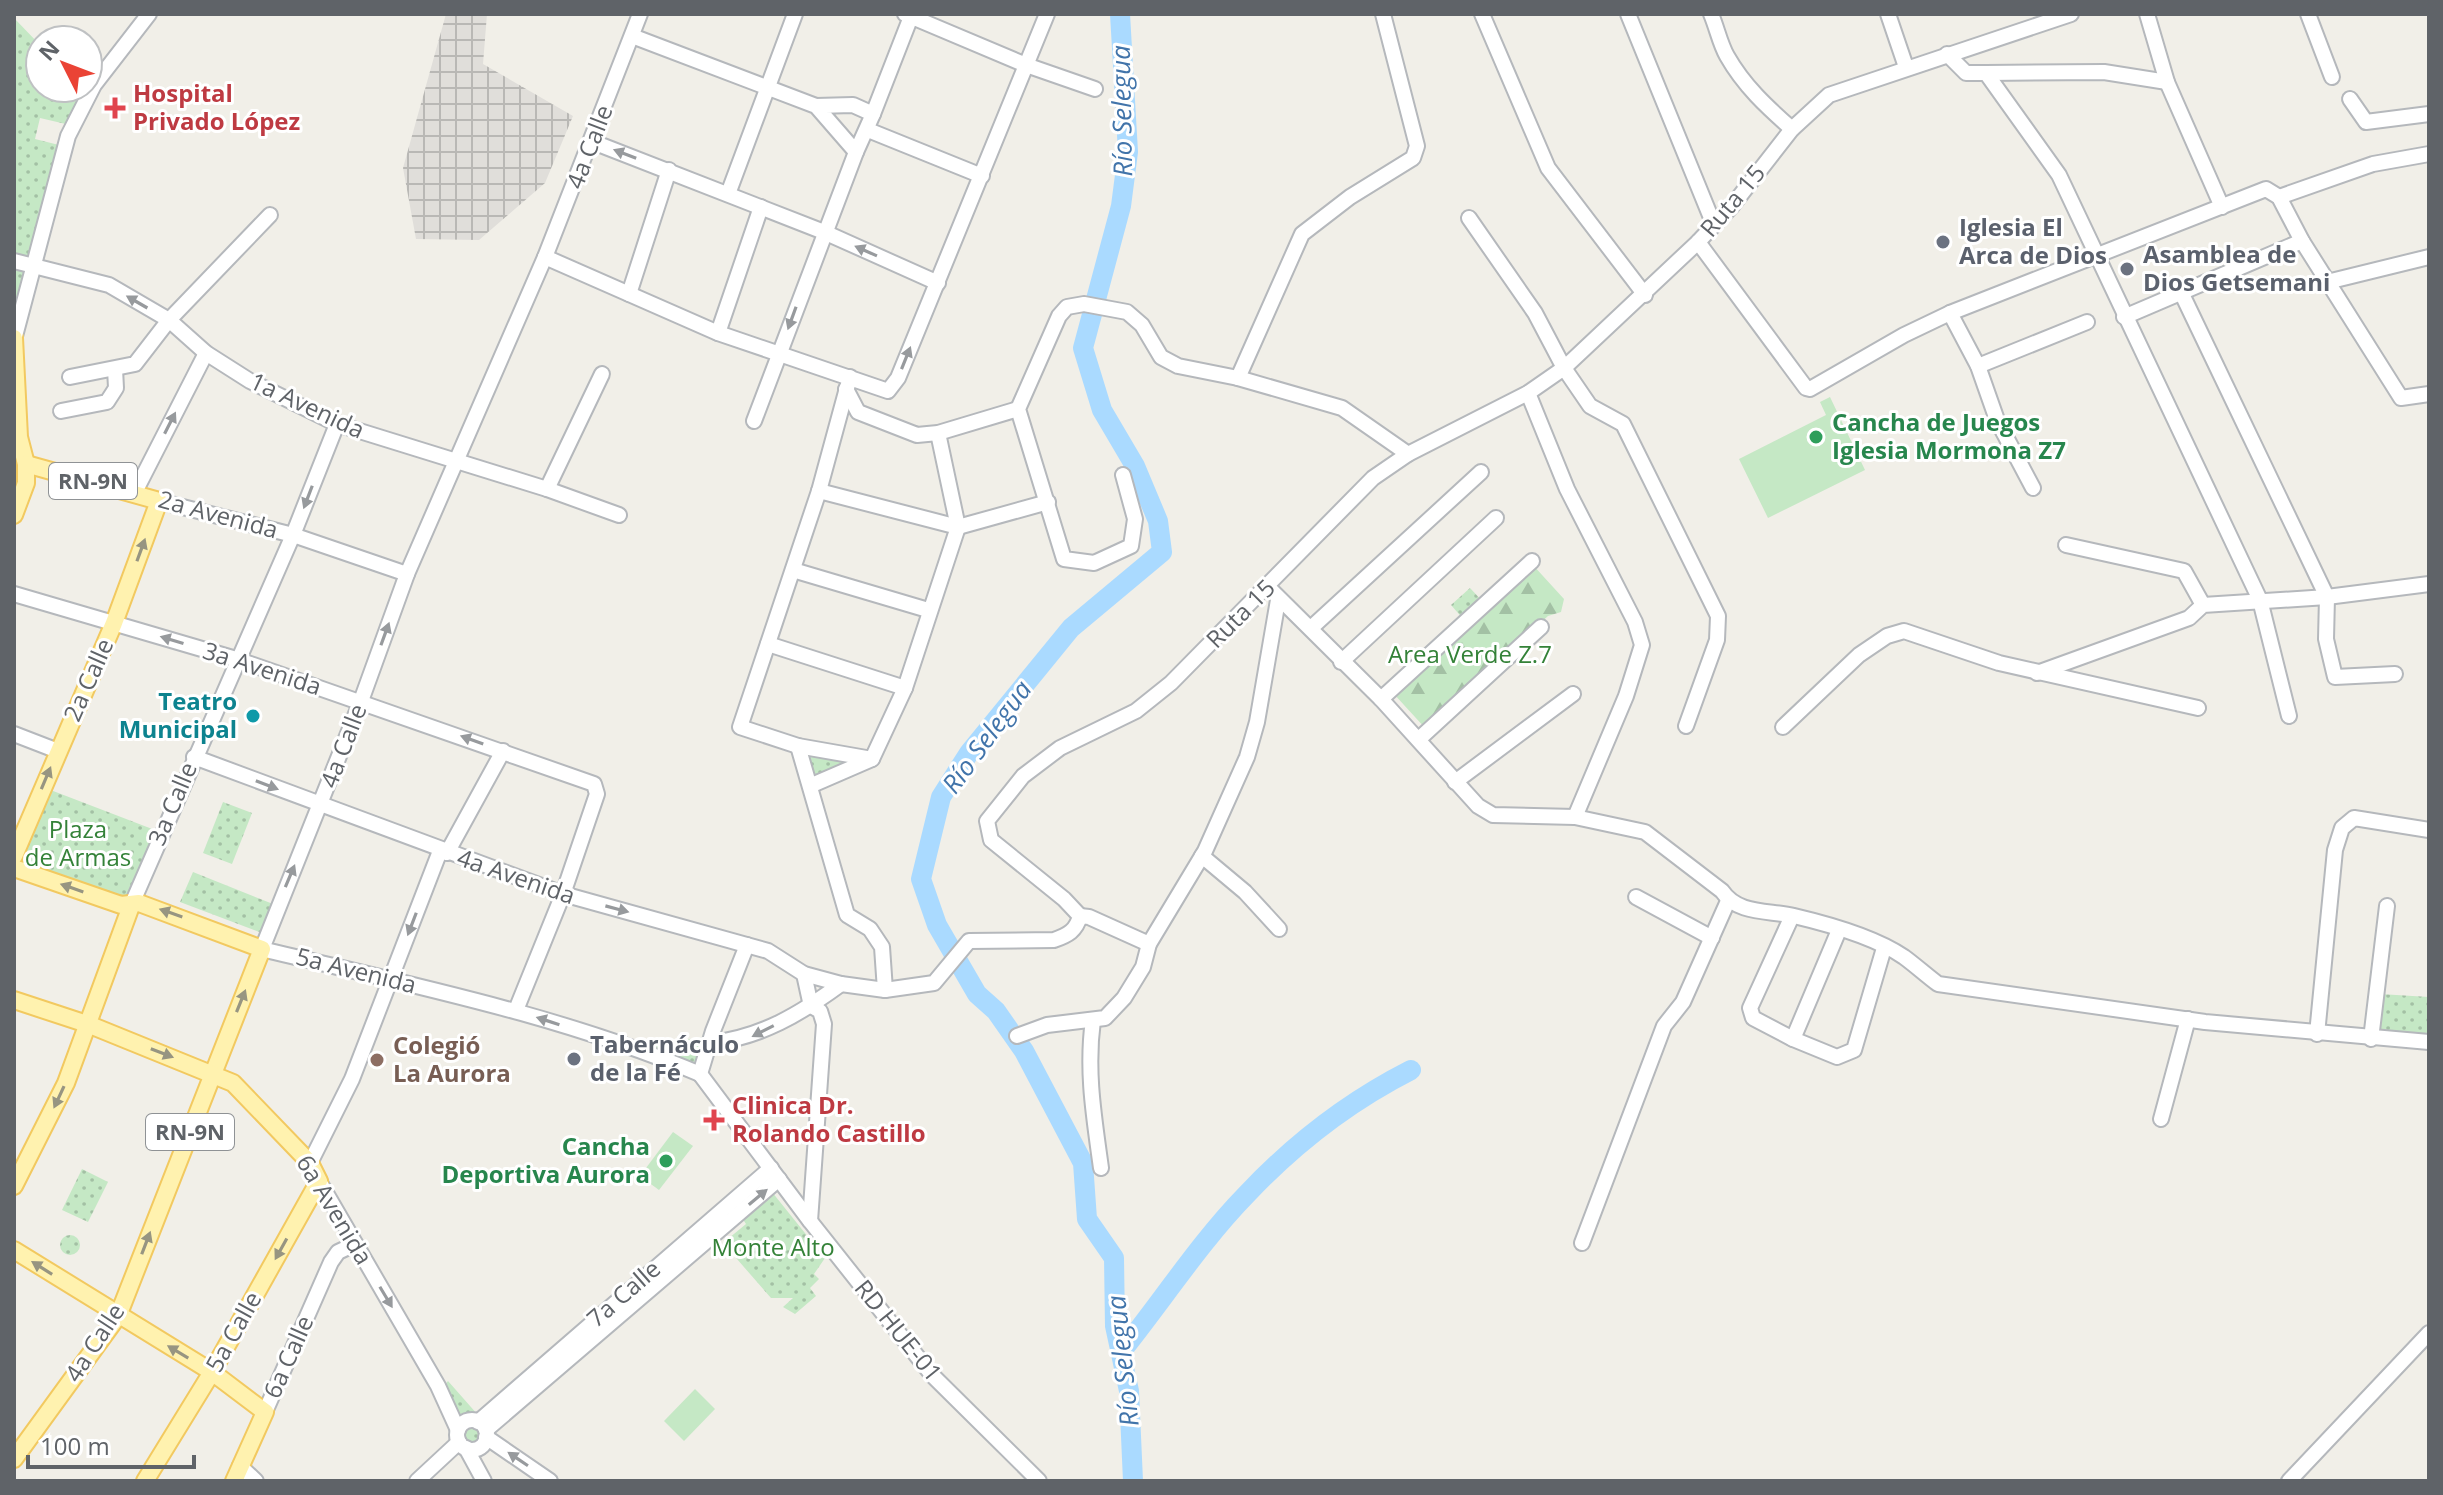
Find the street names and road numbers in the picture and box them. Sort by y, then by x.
street label: 4a Calle [558,100,620,193]
street label: Ruta 15 [1692,157,1772,243]
street label: 1a Avenida [245,364,370,446]
road number: RN-9N [49,463,137,499]
street label: 2a Avenida [155,482,282,545]
street label: Ruta 15 [1198,571,1282,655]
street label: 2a Calle [55,633,120,726]
street label: 3a Avenida [199,633,326,702]
street label: 4a Calle [312,699,374,792]
street label: 3a Calle [139,757,204,850]
street label: 4a Avenida [453,840,580,911]
street label: 5a Avenida [293,939,420,1000]
road number: RN-9N [146,1114,234,1150]
street label: 6a Avenida [290,1148,381,1270]
street label: 7a Calle [579,1252,667,1334]
street label: RD HUE-01 [848,1272,950,1388]
street label: 5a Calle [197,1285,268,1377]
street label: 4a Calle [56,1297,131,1388]
street label: 6a Calle [255,1310,320,1403]

